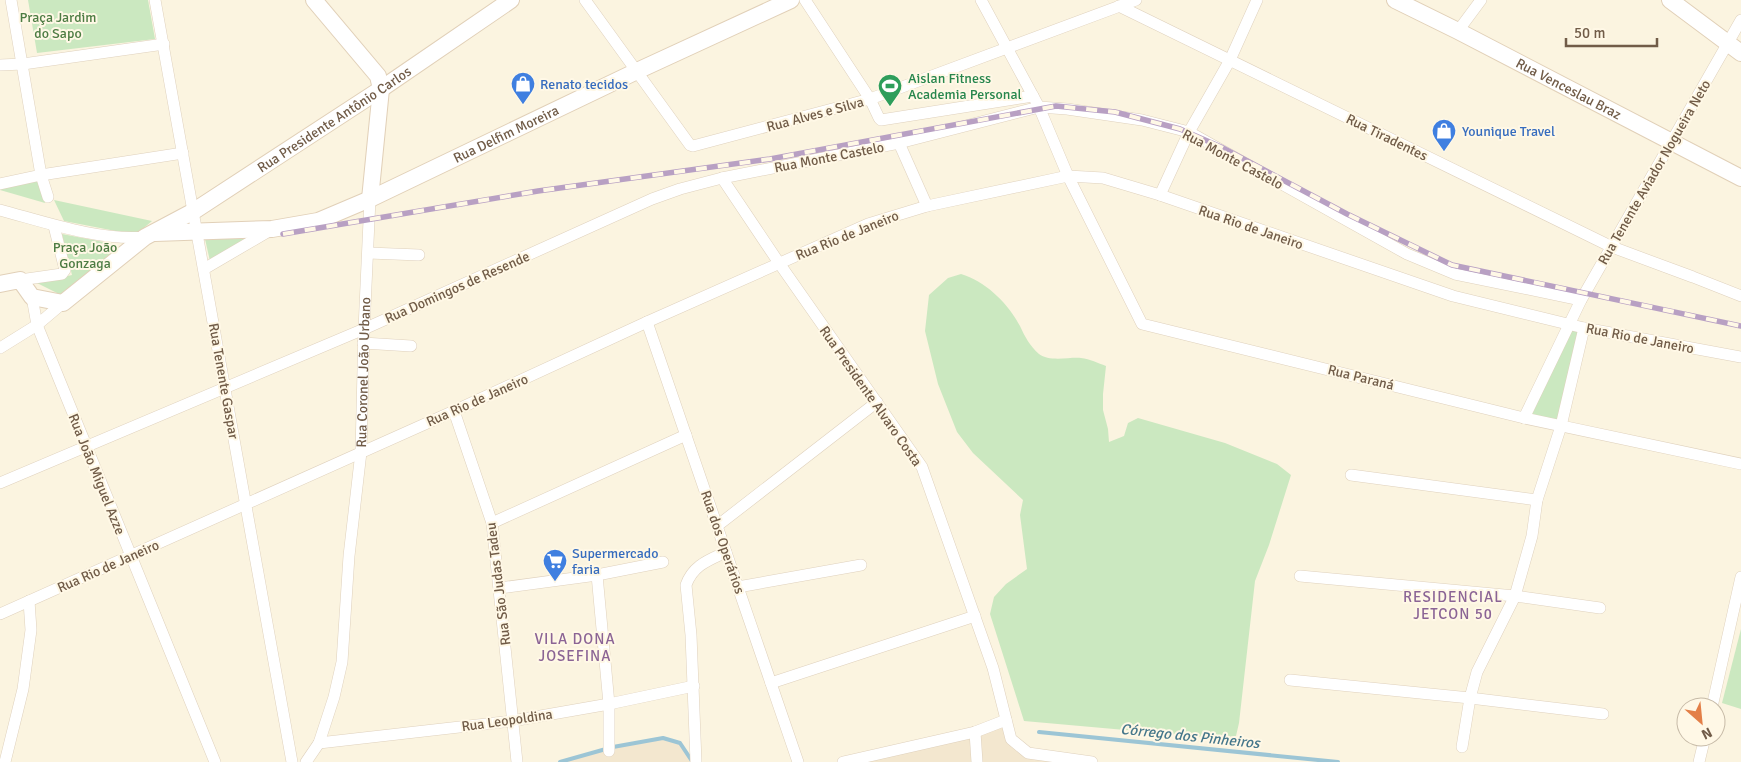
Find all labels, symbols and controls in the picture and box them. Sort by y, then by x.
park label: Praça Jardim do Sapo [20,9,96,42]
scale bar [1566,15,1657,47]
text: 50 m [1574,24,1605,42]
street label: Rua Venceslau Braz [1513,55,1624,123]
street label: Rua Presidente Antônio Carlos [254,63,415,176]
place label: Aislan Fitness Academia Personal [908,70,1022,103]
shop icon: Renato tecidos [510,71,536,105]
sports icon: Aislan Fitness Academia Personal [877,73,903,107]
place label: Renato tecidos [540,76,628,93]
street label: Rua Tenente Aviador Nogueira Neto [1594,77,1714,268]
street label: Rua Alves e Silva [765,93,866,136]
street label: Rua Delfim Moreira [451,102,562,167]
street label: Rua Tiradentes [1343,110,1430,165]
shop icon: Younique Travel [1431,118,1457,152]
place label: Younique Travel [1462,123,1555,140]
street label: Rua Monte Castelo [1179,126,1286,193]
street label: Rua Monte Castelo [773,138,886,176]
street label: Rua Rio de Janeiro [1196,202,1305,253]
street label: Rua Rio de Janeiro [793,207,901,264]
park label: Praça João Gonzaga [53,239,117,272]
street label: Rua Domingos de Resende [382,248,532,327]
street label: Rua Coronel João Urbano [353,297,374,448]
street label: Rua Rio de Janeiro [1584,320,1695,357]
street label: Rua Tenente Gaspar [205,322,242,441]
street label: Rua Presidente Alvaro Costa [816,323,926,470]
street label: Rua Paraná [1326,361,1396,394]
street label: Rua Rio de Janeiro [424,370,531,431]
street label: Rua João Miguel Azze [64,411,129,537]
street label: Rua dos Operários [697,488,748,596]
street label: Rua São Judas Tadeu [483,521,514,646]
street label: Rua Rio de Janeiro [55,536,162,597]
place label: Supermercado faria [572,545,658,578]
supermarket icon: Supermercado faria [542,548,568,582]
district label: RESIDENCIAL JETCON 50 [1403,588,1503,623]
district label: VILA DONA JOSEFINA [534,630,616,665]
north arrow [1676,697,1726,747]
street label: Rua Leopoldina [460,706,554,735]
water label: Córrego dos Pinheiros [1120,720,1262,752]
text: N [1698,723,1715,743]

